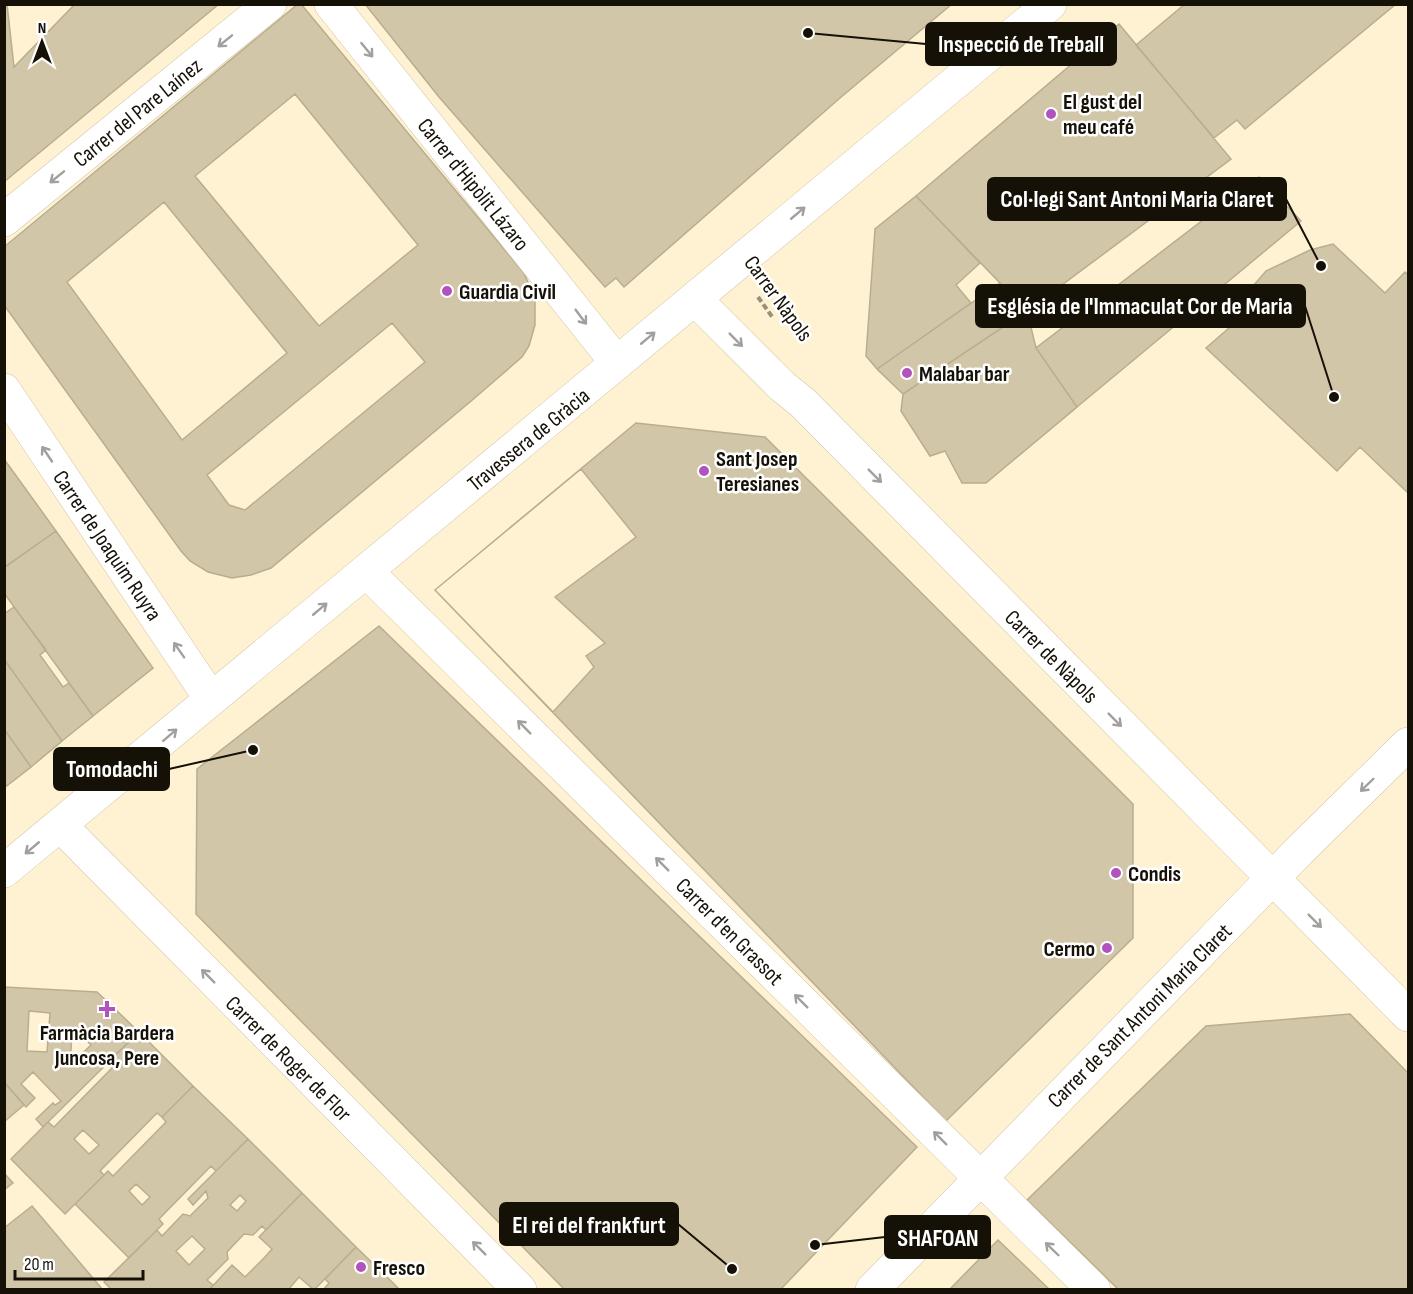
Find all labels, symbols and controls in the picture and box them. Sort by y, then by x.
north arrow [12,12,72,72]
text: N [38,19,46,38]
callout: Inspecció de Treball [926,23,1116,65]
text: Inspecció de Treball [938,30,1104,59]
one-way arrow [217,35,233,48]
one-way arrow [361,42,374,58]
street label: Carrer del Pare Laínez [68,53,208,173]
place label: El gust del meu café [1063,89,1142,141]
marker: El gust del meu café [1044,107,1058,121]
street label: Carrer d'Hipòlit Lázaro [411,113,535,257]
one-way arrow [49,171,65,184]
callout: Col·legi Sant Antoni Maria Claret [988,178,1286,220]
text: Col·legi Sant Antoni Maria Claret [1000,185,1274,214]
one-way arrow [789,207,805,220]
street label: Carrer Nàpols [738,251,818,347]
place label: Guardia Civil [459,279,556,306]
marker: Guardia Civil [440,284,454,298]
callout: Església de l'Immaculat Cor de Maria [976,285,1305,327]
text: Església de l'Immaculat Cor de Maria [987,292,1293,321]
one-way arrow [575,309,587,325]
one-way arrow [639,332,655,345]
one-way arrow [729,333,744,347]
place label: Malabar bar [919,361,1010,388]
marker: Malabar bar [900,366,914,380]
street label: Travessera de Gràcia [462,383,596,498]
one-way arrow [41,446,53,462]
place label: Sant Josep Teresianes [716,446,799,498]
marker: Sant Josep Teresianes [697,464,711,478]
street label: Carrer de Joaquim Ruyra [46,465,167,626]
one-way arrow [868,469,883,484]
one-way arrow [312,603,328,616]
street label: Carrer de Nàpols [999,605,1103,710]
one-way arrow [173,643,185,659]
one-way arrow [1108,713,1122,728]
one-way arrow [516,719,531,734]
one-way arrow [163,728,178,742]
callout: Tomodachi [54,748,169,790]
text: Tomodachi [66,755,158,784]
one-way arrow [1359,778,1374,793]
one-way arrow [25,841,40,855]
one-way arrow [655,857,670,871]
place label: Condis [1128,861,1181,888]
marker: Condis [1109,866,1123,880]
street label: Carrer d'en Grassot [670,873,789,992]
one-way arrow [1307,914,1322,929]
street label: Carrer de Sant Antoni Maria Claret [1042,918,1238,1114]
place label: Cermo [1043,936,1095,963]
marker: Cermo [1100,941,1114,955]
one-way arrow [201,968,215,983]
street label: Carrer de Roger de Flor [219,990,357,1128]
one-way arrow [793,994,808,1008]
marker: Farmàcia Bardera Juncosa, Pere [100,1002,114,1016]
place label: Farmàcia Bardera Juncosa, Pere [40,1020,174,1072]
one-way arrow [932,1131,947,1146]
callout: El rei del frankfurt [500,1203,678,1245]
text: El rei del frankfurt [512,1211,666,1240]
callout: SHAFOAN [885,1216,990,1258]
text: SHAFOAN [897,1224,979,1253]
one-way arrow [471,1241,486,1255]
one-way arrow [1045,1241,1060,1256]
scale bar [15,1243,142,1281]
text: 20 m [24,1254,54,1275]
place label: Fresco [373,1255,425,1282]
marker: Fresco [354,1260,368,1274]

